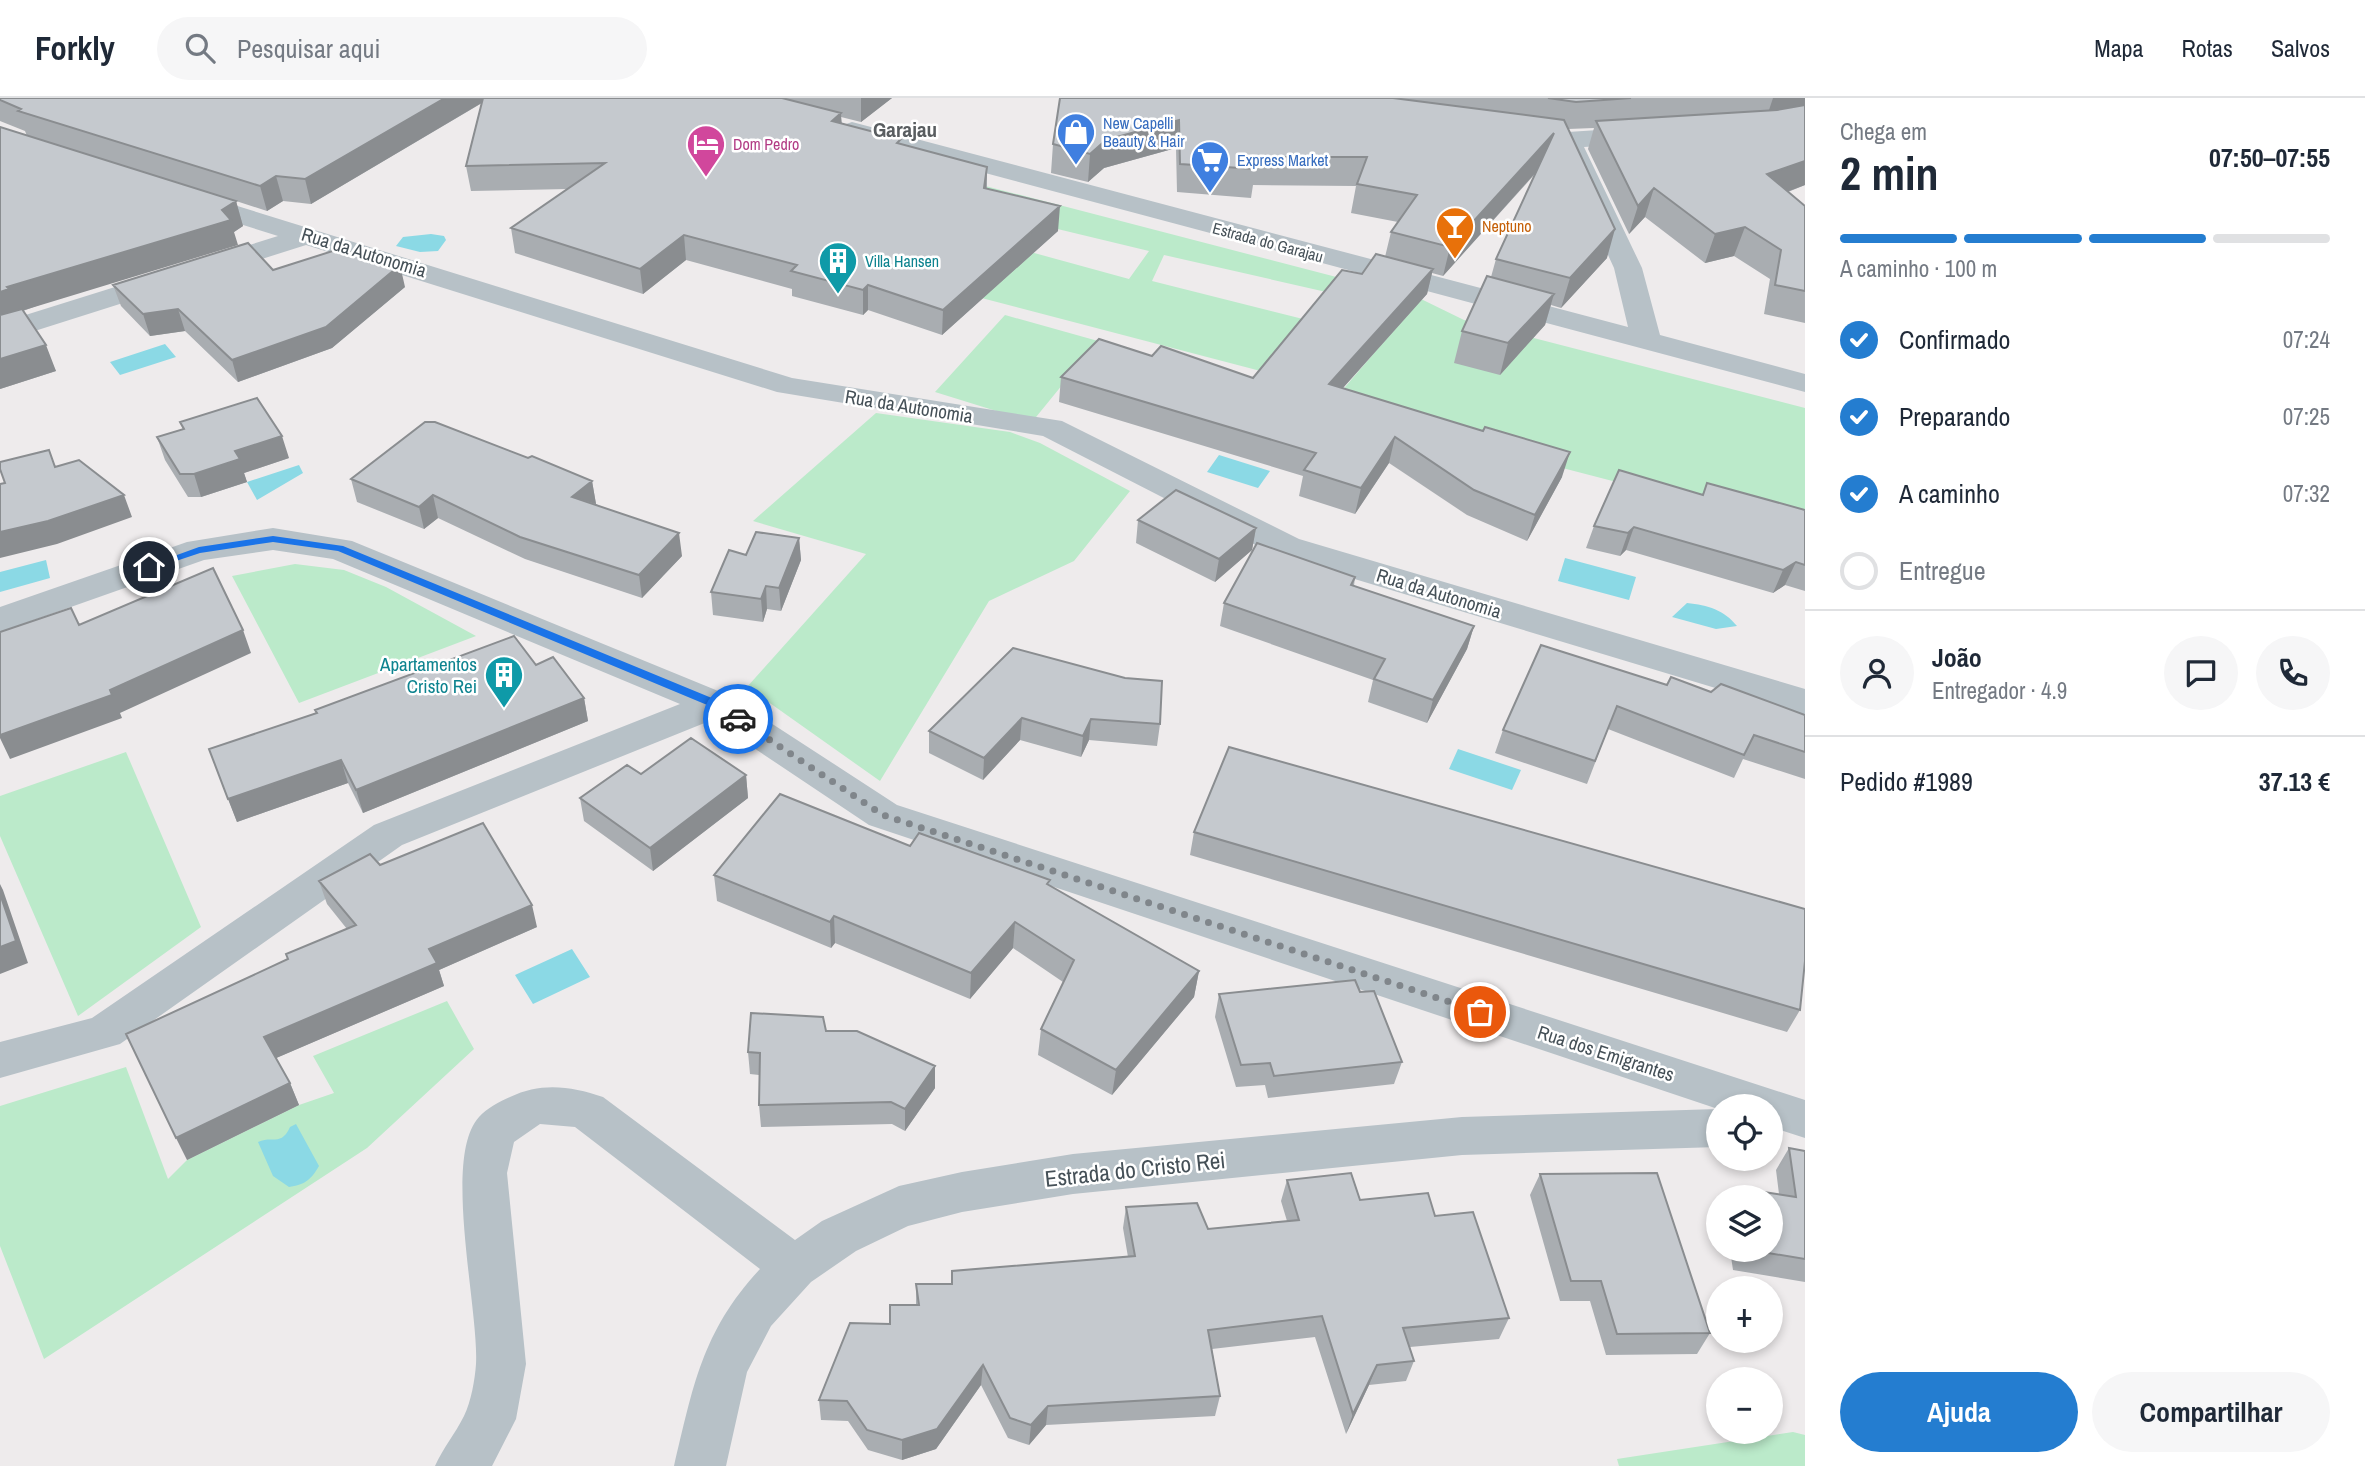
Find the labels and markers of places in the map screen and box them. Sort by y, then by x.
shop icon: New Capelli Beauty & Hair [1055,111,1097,166]
place label: New Capelli Beauty & Hair [1103,112,1185,152]
hotel icon: Dom Pedro [685,123,727,178]
place label: Dom Pedro [733,133,799,155]
supermarket icon: Express Market [1189,139,1231,194]
place label: Express Market [1237,149,1328,171]
bar icon: Neptuno [1434,205,1476,260]
place label: Neptuno [1482,215,1532,237]
building icon: Villa Hansen [817,240,859,295]
place label: Villa Hansen [865,250,939,272]
pin [119,537,179,597]
place label: Apartamentos Cristo Rei [379,651,477,699]
building icon: Apartamentos Cristo Rei [483,654,525,709]
pin [1450,982,1510,1042]

